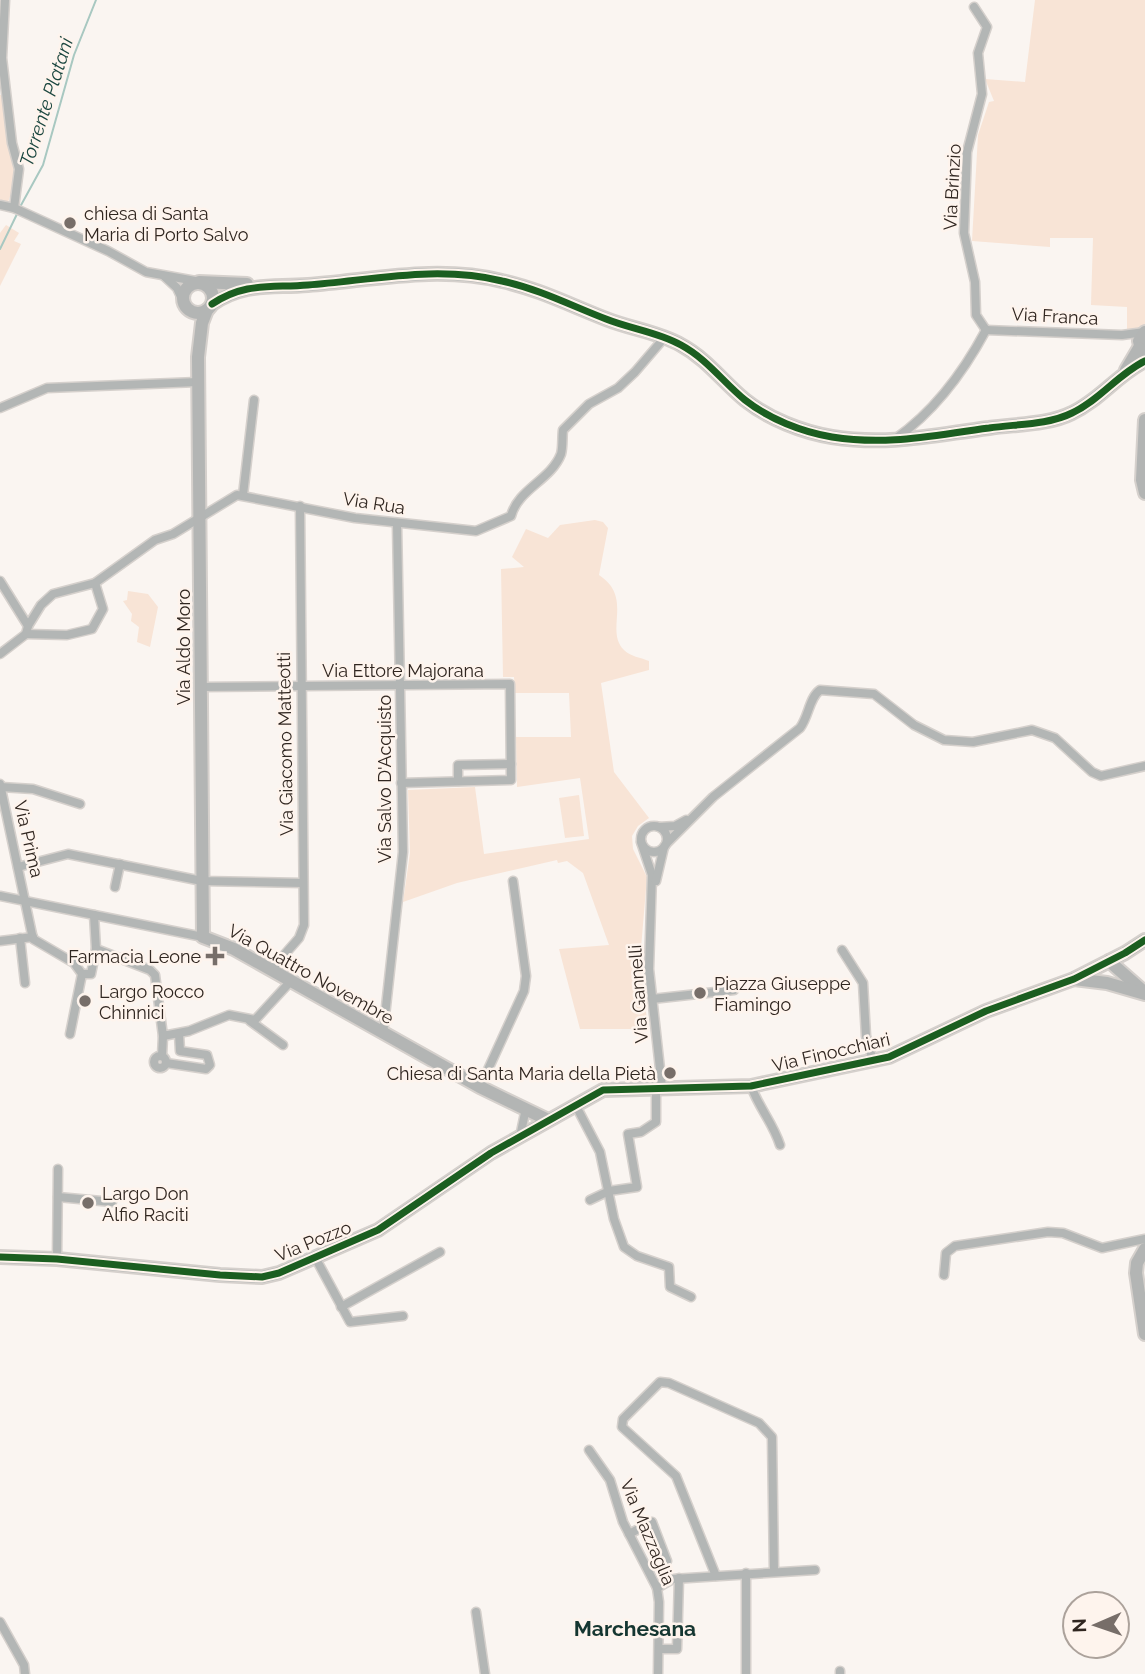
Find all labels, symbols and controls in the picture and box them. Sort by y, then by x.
water label: Torrente Platani [15,34,77,169]
street label: Via Brinzio [939,143,965,231]
place label: chiesa di Santa Maria di Porto Salvo [84,203,249,245]
marker: chiesa di Santa Maria di Porto Salvo [62,215,78,231]
street label: Via Franca [1011,303,1099,329]
street label: Via Rua [341,488,407,518]
street label: Via Aldo Moro [173,588,194,705]
street label: Via Giacomo Matteotti [273,652,297,836]
street label: Via Ettore Majorana [322,660,484,681]
street label: Via Salvo D'Acquisto [374,695,395,863]
street label: Via Prima [10,798,48,880]
street label: Via Quattro Novembre [225,920,398,1028]
street label: Via Gannelli [624,944,652,1044]
place label: Farmacia Leone [68,946,201,967]
marker: Farmacia Leone [207,948,223,964]
place label: Piazza Giuseppe Fiamingo [714,973,851,1015]
place label: Largo Rocco Chinnici [99,981,205,1023]
marker: Piazza Giuseppe Fiamingo [692,985,708,1001]
marker: Largo Rocco Chinnici [77,993,93,1009]
street label: Via Finocchiari [770,1028,892,1076]
place label: Chiesa di Santa Maria della Pietà [387,1063,656,1084]
marker: Chiesa di Santa Maria della Pietà [662,1065,678,1081]
place label: Largo Don Alfio Raciti [102,1183,189,1225]
marker: Largo Don Alfio Raciti [80,1195,96,1211]
street label: Via Pozzo [272,1216,354,1266]
street label: Via Mazzaglia [616,1476,680,1588]
north arrow [1061,1590,1131,1660]
district label: Marchesana [574,1616,696,1641]
text: N [1068,1618,1090,1633]

